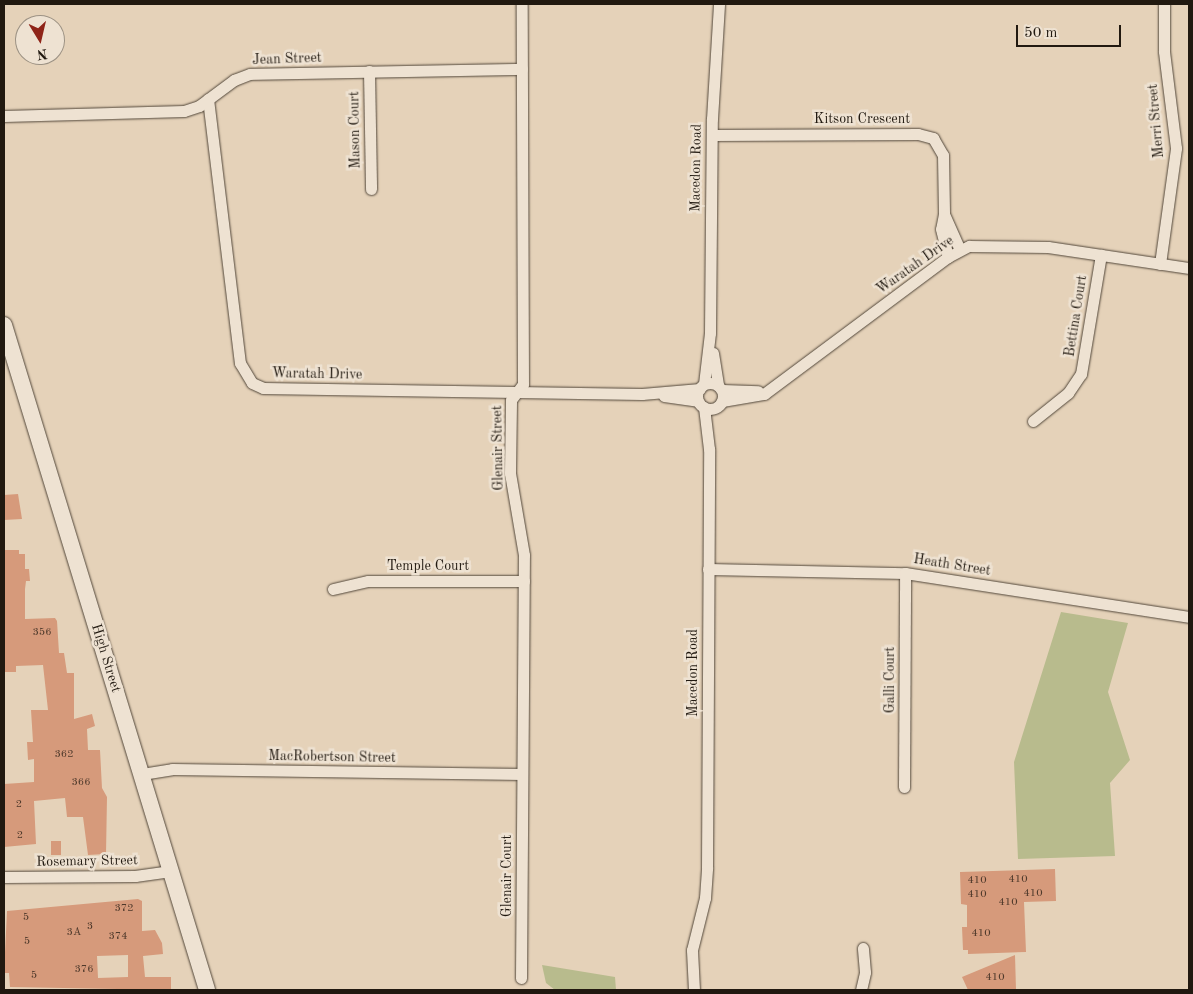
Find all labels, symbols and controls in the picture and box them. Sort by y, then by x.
north arrow [15,15,65,65]
scale bar [1018,15,1123,47]
text: 50 m [1024,26,1058,41]
text: N [36,46,49,62]
street label: Jean Street [252,49,322,69]
street label: Merri Street [1144,83,1168,159]
street label: Mason Court [346,91,364,169]
street label: Kitson Crescent [814,111,910,127]
street label: Macedon Road [687,124,705,212]
street label: Waratah Drive [873,232,957,298]
street label: Bettina Court [1061,274,1091,358]
street label: Waratah Drive [272,365,362,383]
street label: Glenair Street [489,405,507,491]
street label: Heath Street [912,551,992,579]
street label: Temple Court [387,558,469,574]
street label: High Street [88,622,124,694]
house number: 356 [32,626,52,640]
street label: Macedon Road [685,629,701,717]
street label: Galli Court [882,647,898,713]
street label: MacRobertson Street [268,747,396,767]
house number: 362 [54,748,74,762]
house number: 366 [71,776,91,790]
house number: 2 [16,798,22,812]
house number: 2 [17,829,23,843]
street label: Glenair Court [499,835,515,917]
street label: Rosemary Street [36,852,138,870]
house number: 410 [1008,873,1028,887]
house number: 410 [967,874,987,888]
house number: 410 [1023,887,1043,901]
house number: 410 [967,888,987,902]
house number: 410 [998,896,1018,910]
house number: 372 [114,902,134,916]
house number: 5 [23,911,29,925]
house number: 3 [87,920,93,934]
house number: 3A [67,926,81,940]
house number: 410 [971,927,991,941]
house number: 374 [108,930,128,944]
house number: 5 [24,935,30,949]
house number: 376 [74,963,94,977]
house number: 5 [31,969,37,983]
house number: 410 [985,971,1005,985]

